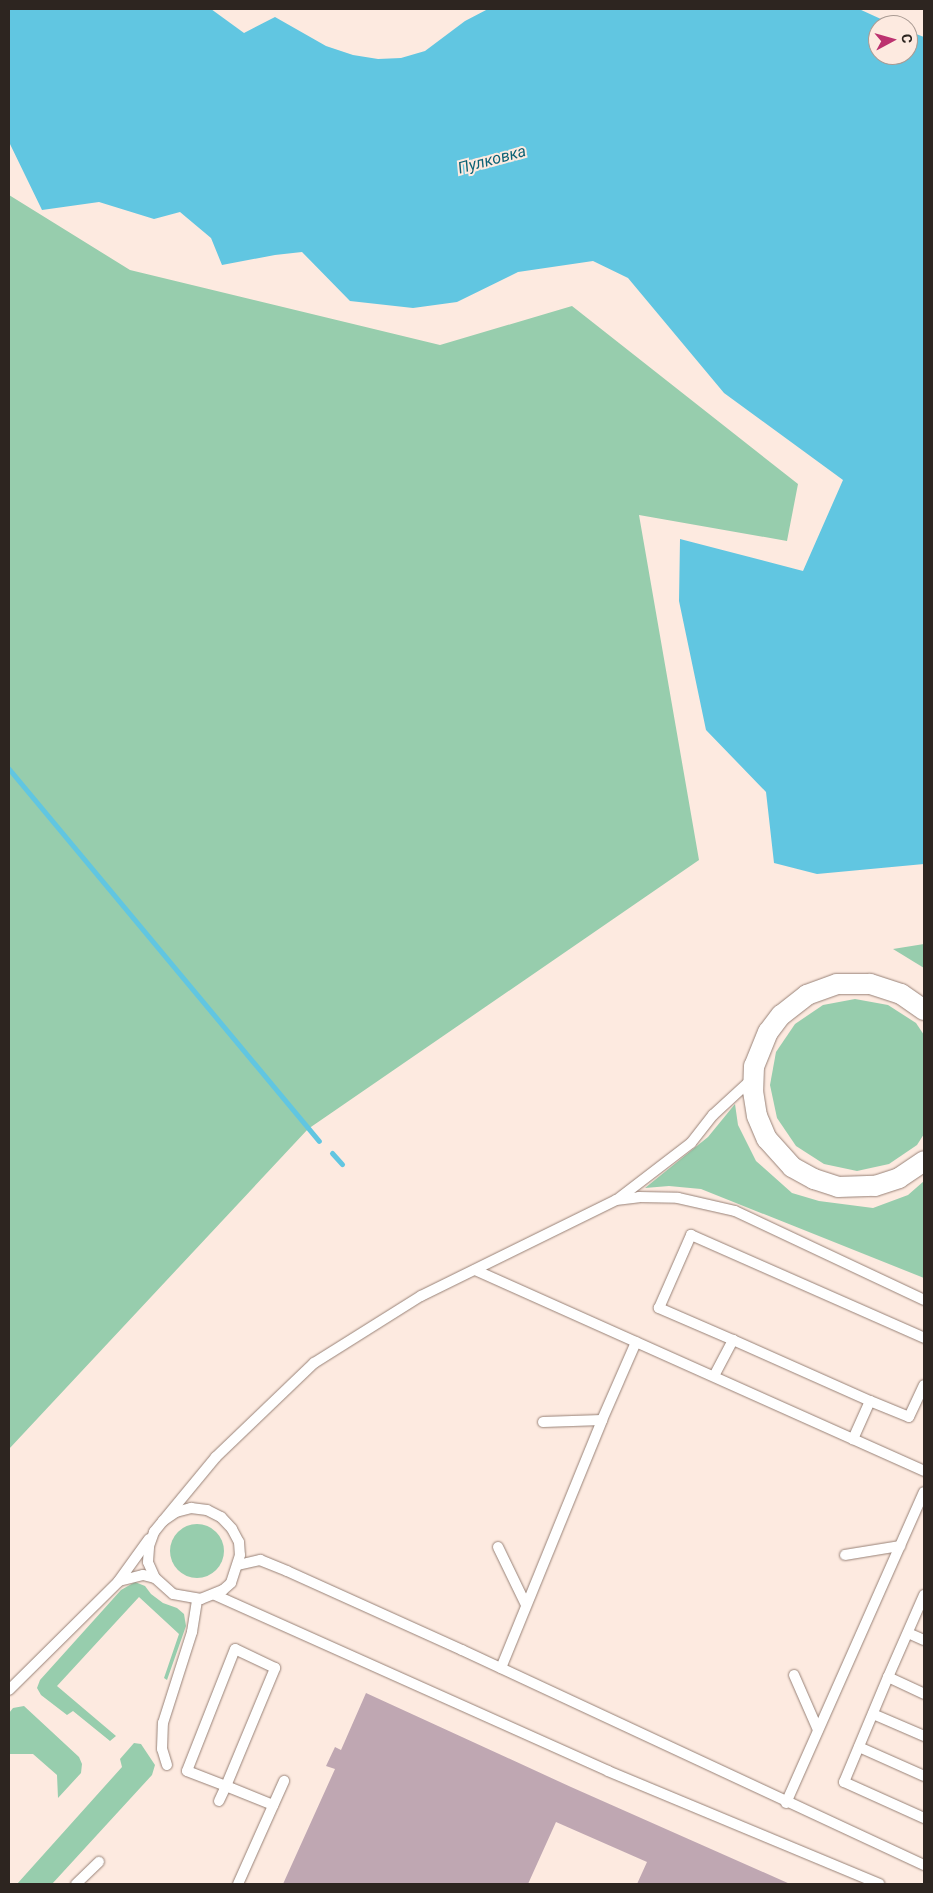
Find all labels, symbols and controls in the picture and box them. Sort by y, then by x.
north arrow [868,15,918,65]
text: С [898,33,915,44]
water label: Пулковка [456,142,528,178]

